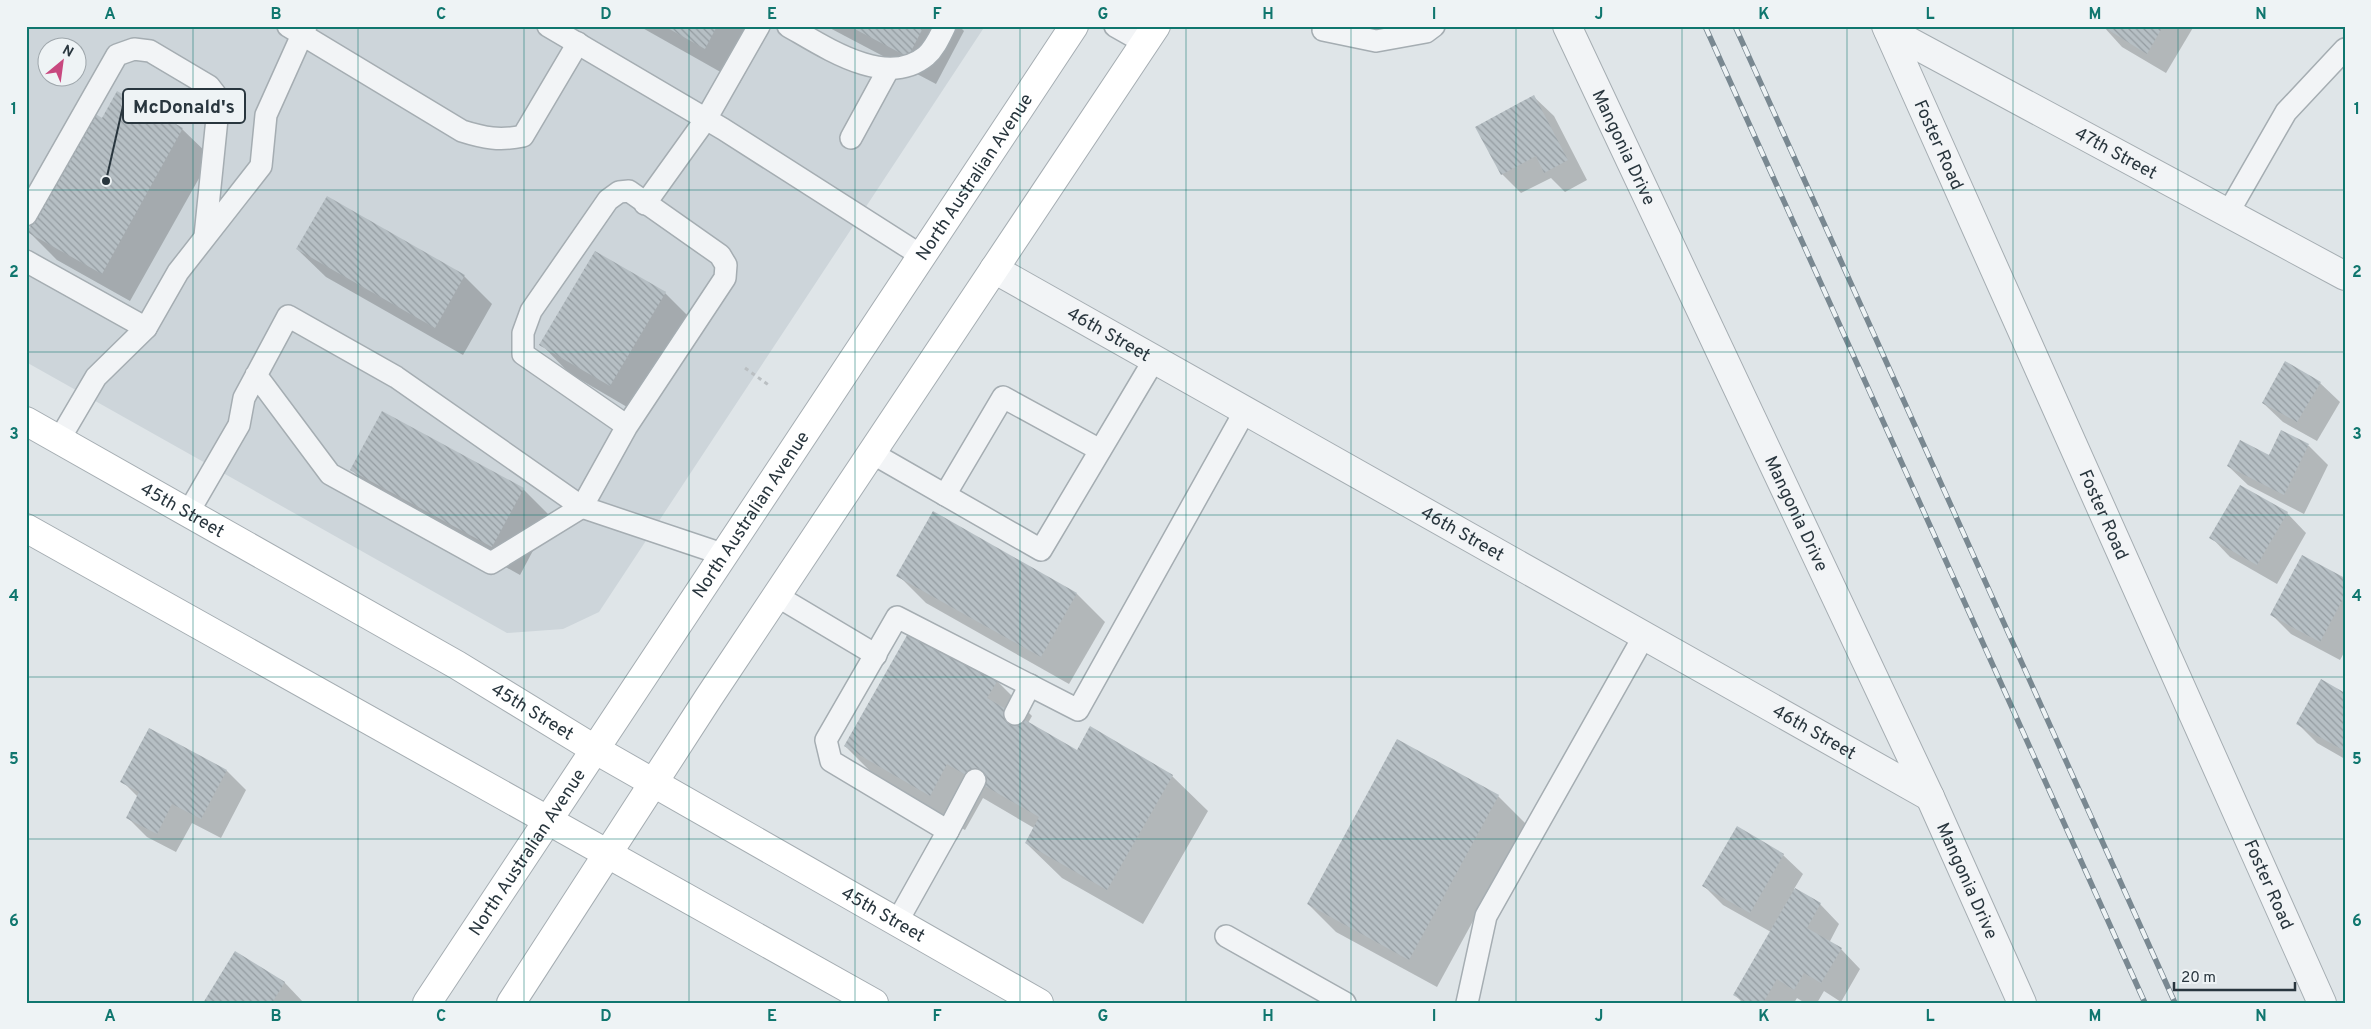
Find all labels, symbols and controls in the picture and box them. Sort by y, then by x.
text: A [104,5,116,25]
text: B [270,5,282,25]
text: C [436,5,446,25]
text: D [600,5,612,25]
text: E [767,5,777,25]
text: F [932,5,942,25]
text: G [1098,5,1108,25]
text: H [1262,5,1274,25]
text: I [1432,5,1436,25]
text: J [1595,5,1603,25]
text: K [1758,5,1770,25]
text: L [1925,5,1935,25]
text: M [2089,5,2101,25]
text: N [2255,5,2267,25]
north arrow [38,38,88,88]
text: N [59,42,76,62]
street label: Mangonia Drive [1586,86,1660,209]
callout: McDonald's [123,89,245,123]
street label: North Australian Avenue [912,90,1039,266]
text: McDonald's [133,96,235,120]
street label: Foster Road [1907,97,1968,194]
text: 1 [11,100,17,120]
text: 1 [2354,100,2360,120]
street label: 47th Street [2070,123,2161,186]
text: 2 [9,263,19,283]
text: 2 [2352,263,2362,283]
street label: 46th Street [1062,302,1154,368]
text: 3 [9,425,19,445]
text: 3 [2352,425,2362,445]
street label: North Australian Avenue [688,427,815,603]
street label: Mangonia Drive [1758,453,1832,576]
street label: Foster Road [2073,467,2133,564]
street label: 45th Street [136,478,228,544]
street label: 46th Street [1416,502,1508,567]
text: 4 [9,587,19,607]
text: 4 [2352,587,2362,607]
street label: 45th Street [486,679,578,747]
street label: 46th Street [1768,700,1860,766]
text: 5 [9,750,19,770]
text: 5 [2352,750,2362,770]
street label: North Australian Avenue [465,765,592,941]
street label: Mangonia Drive [1930,820,2002,943]
street label: Foster Road [2238,836,2298,934]
street label: 45th Street [837,882,929,948]
text: 6 [9,912,19,932]
text: 6 [2352,912,2362,932]
scale bar [2174,959,2295,991]
text: 20 m [2181,969,2216,988]
text: A [104,1007,116,1027]
text: B [270,1007,282,1027]
text: C [436,1007,446,1027]
text: D [600,1007,612,1027]
text: E [767,1007,777,1027]
text: F [932,1007,942,1027]
text: G [1098,1007,1108,1027]
text: H [1262,1007,1274,1027]
text: I [1432,1007,1436,1027]
text: J [1595,1007,1603,1027]
text: K [1758,1007,1770,1027]
text: L [1925,1007,1935,1027]
text: M [2089,1007,2101,1027]
text: N [2255,1007,2267,1027]

